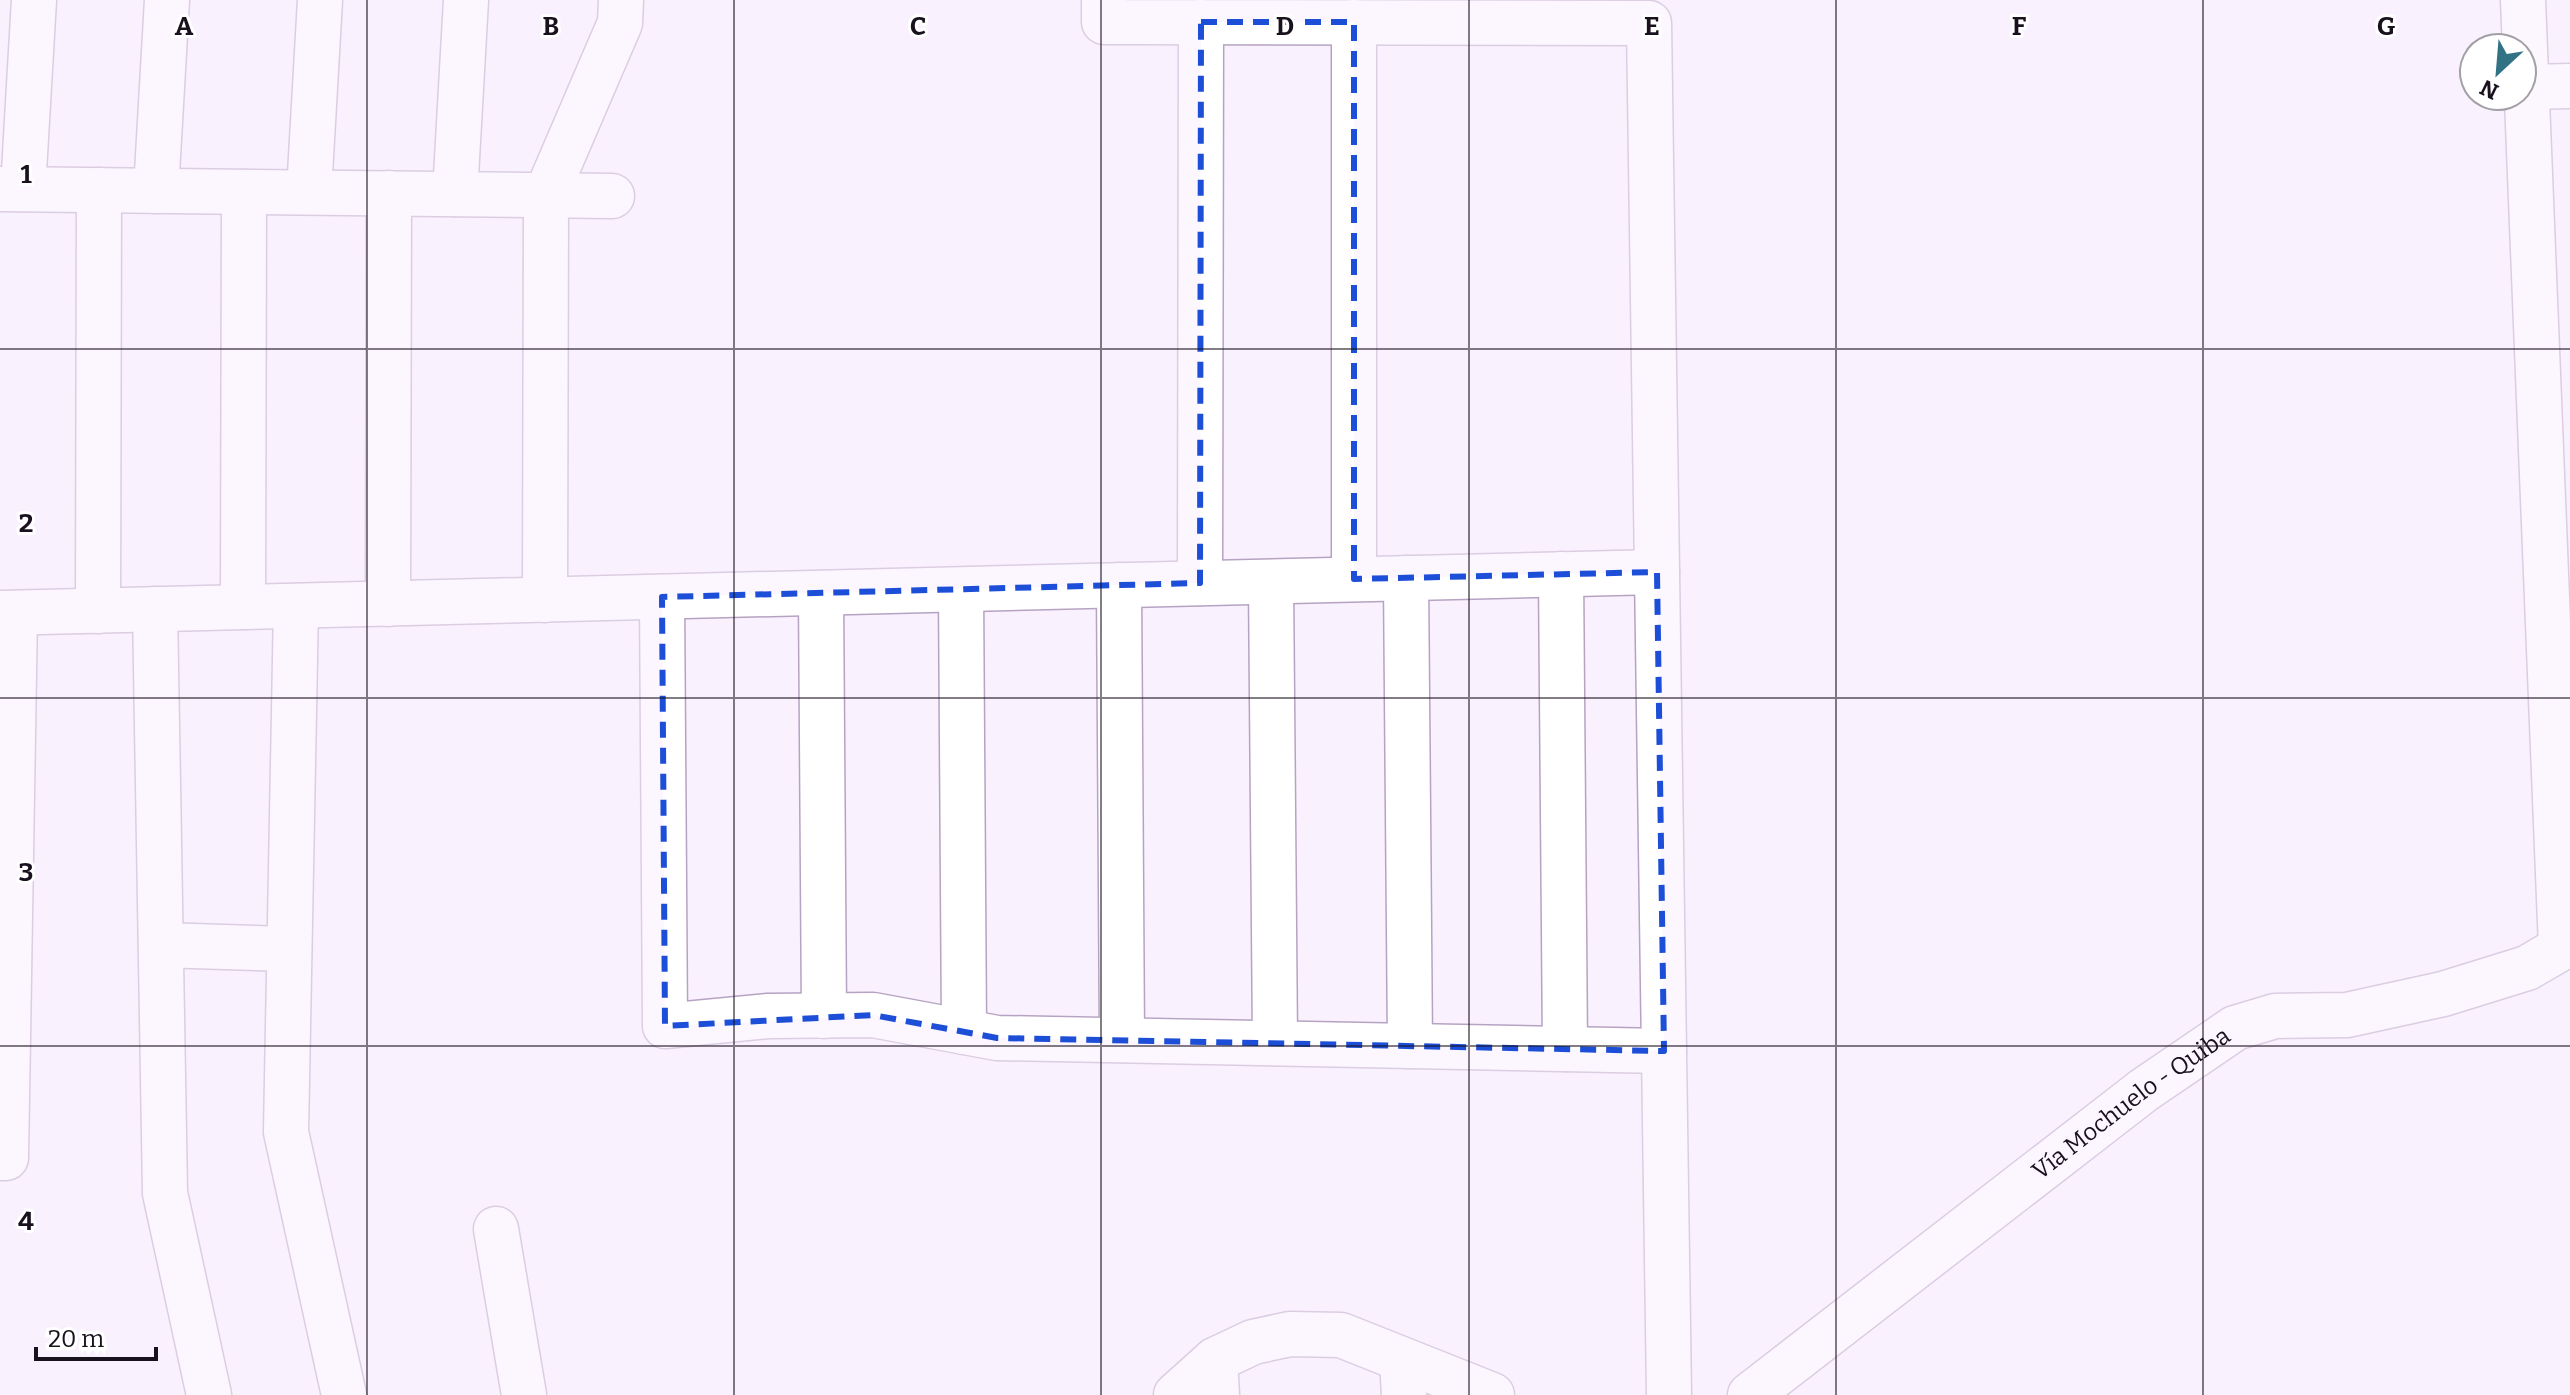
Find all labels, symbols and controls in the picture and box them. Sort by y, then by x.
text: A [175,11,194,42]
text: B [543,11,559,42]
text: C [910,11,926,42]
text: D [1276,11,1294,42]
text: E [1644,11,1660,42]
text: F [2012,11,2027,42]
text: G [2377,11,2396,42]
north arrow [2458,32,2538,112]
text: N [2476,74,2503,105]
text: 1 [20,159,32,190]
text: 2 [19,508,33,539]
text: 3 [19,857,33,888]
street label: Vía Mochuelo - Quiba [2027,1022,2235,1185]
text: 4 [18,1206,34,1237]
scale bar [36,1311,156,1361]
text: 20 m [48,1325,104,1353]

